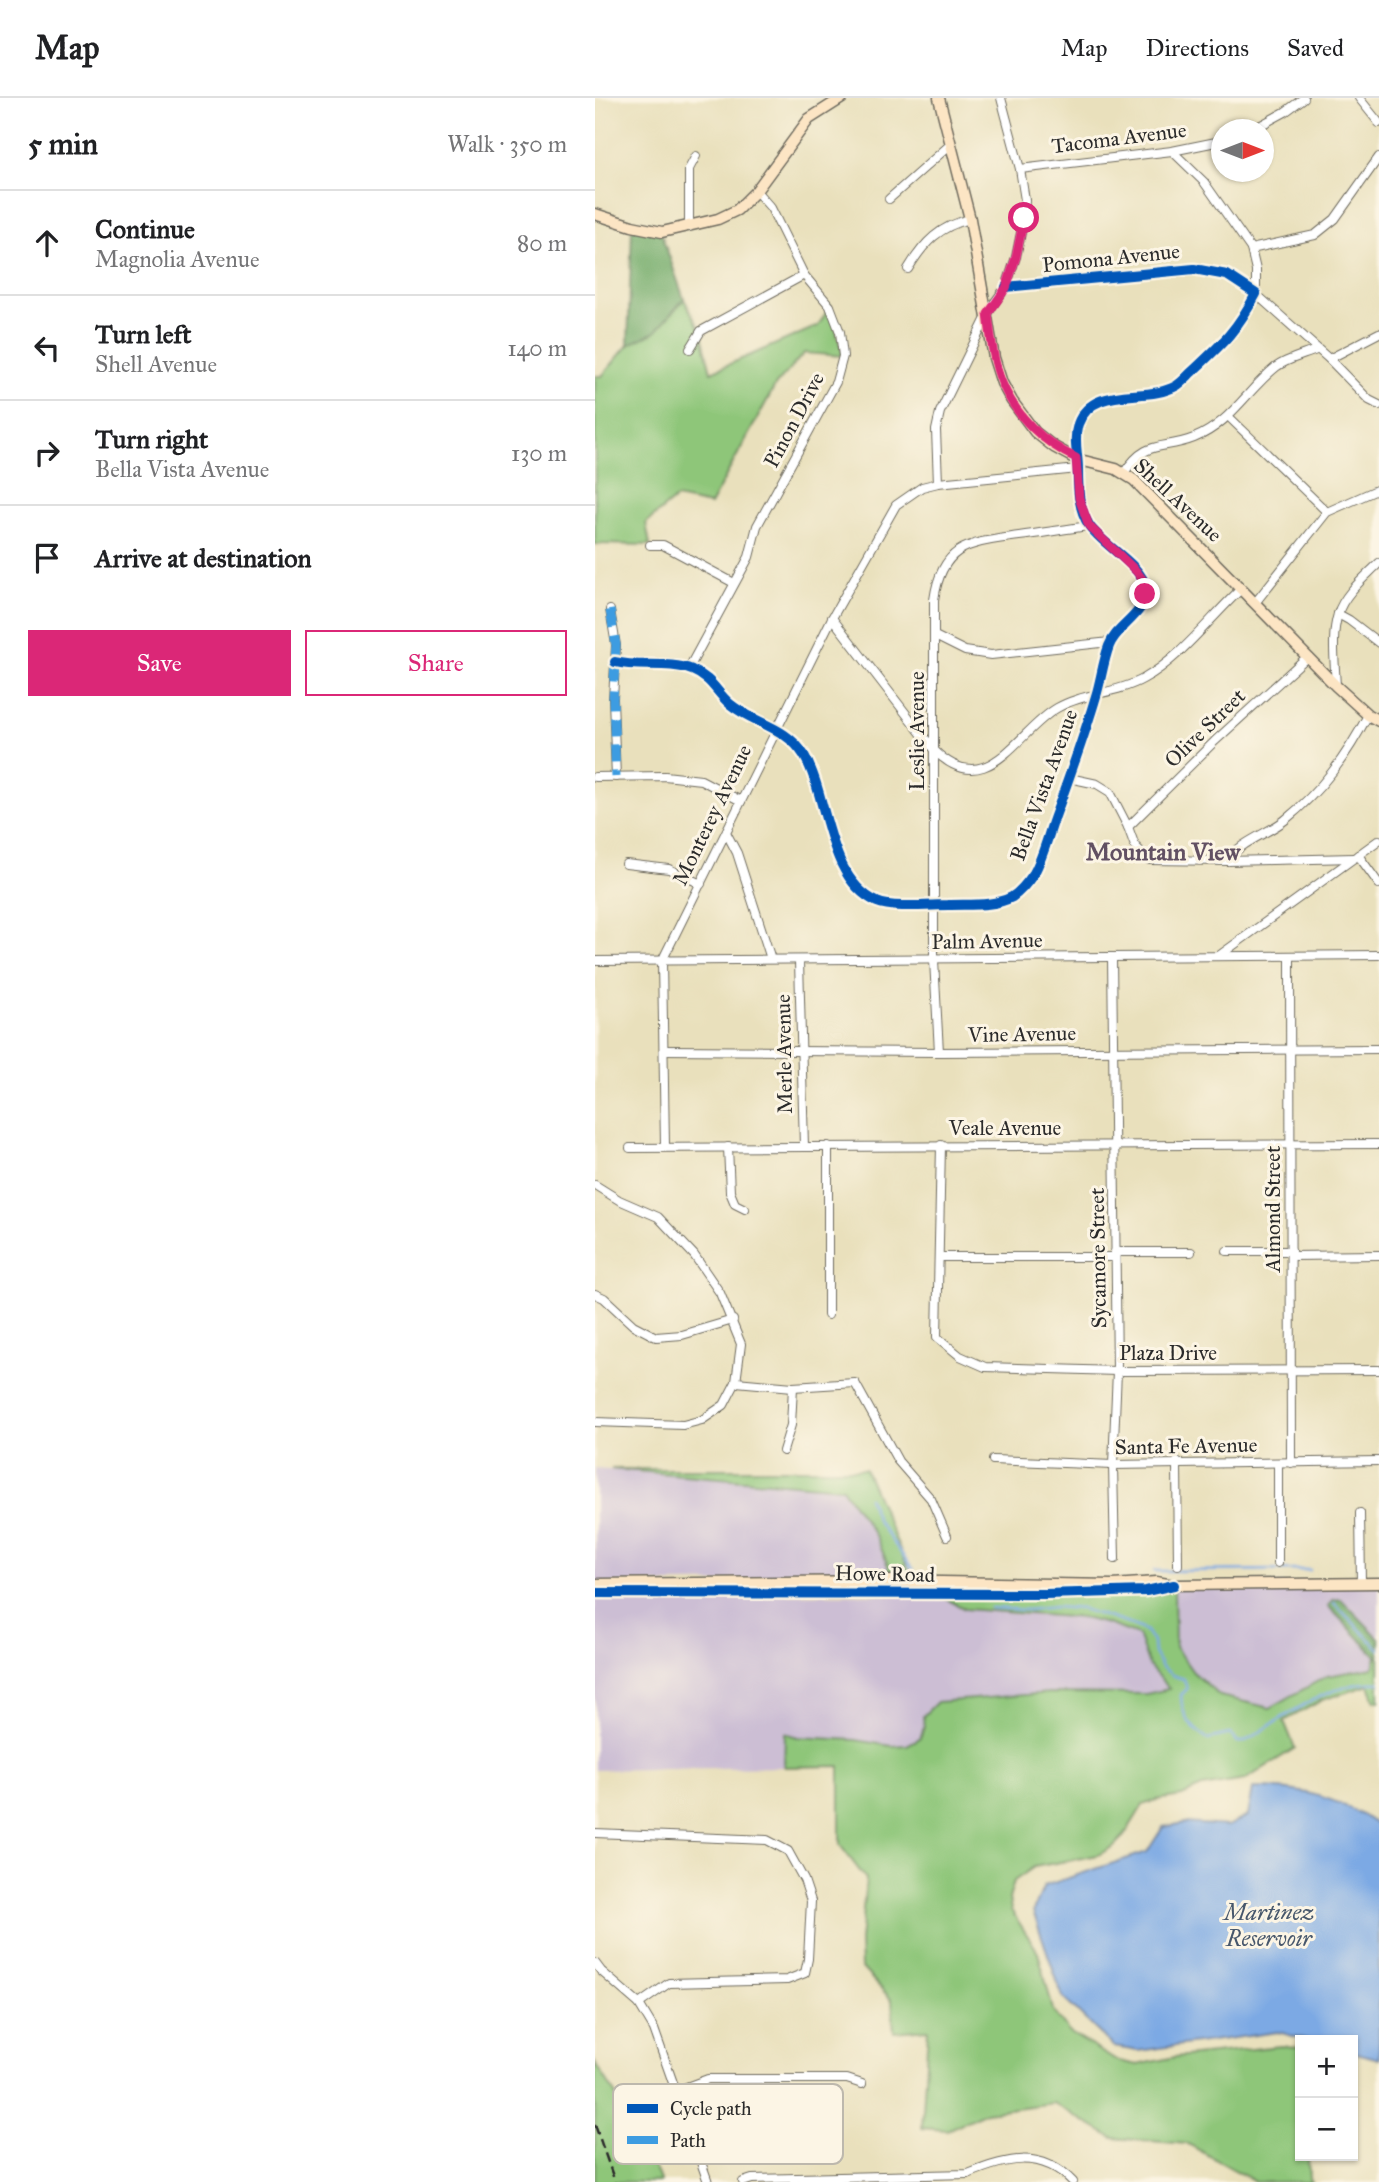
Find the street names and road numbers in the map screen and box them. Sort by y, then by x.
street label: Tacoma Avenue [1050,117,1188,159]
street label: Pomona Avenue [1041,238,1181,278]
street label: Pinon Drive [758,368,830,472]
street label: Shell Avenue [1128,453,1228,548]
street label: Leslie Avenue [904,671,930,791]
street label: Olive Street [1159,683,1251,773]
street label: Bella Vista Avenue [1005,705,1084,864]
street label: Monterey Avenue [667,740,757,890]
street label: Palm Avenue [931,927,1043,955]
street label: Merle Avenue [770,994,798,1114]
street label: Vine Avenue [967,1020,1076,1048]
street label: Veale Avenue [948,1115,1062,1141]
street label: Almond Street [1260,1145,1286,1273]
street label: Sycamore Street [1084,1187,1112,1329]
street label: Plaza Drive [1119,1340,1217,1366]
street label: Santa Fe Avenue [1114,1432,1258,1460]
street label: Howe Road [835,1560,936,1588]

